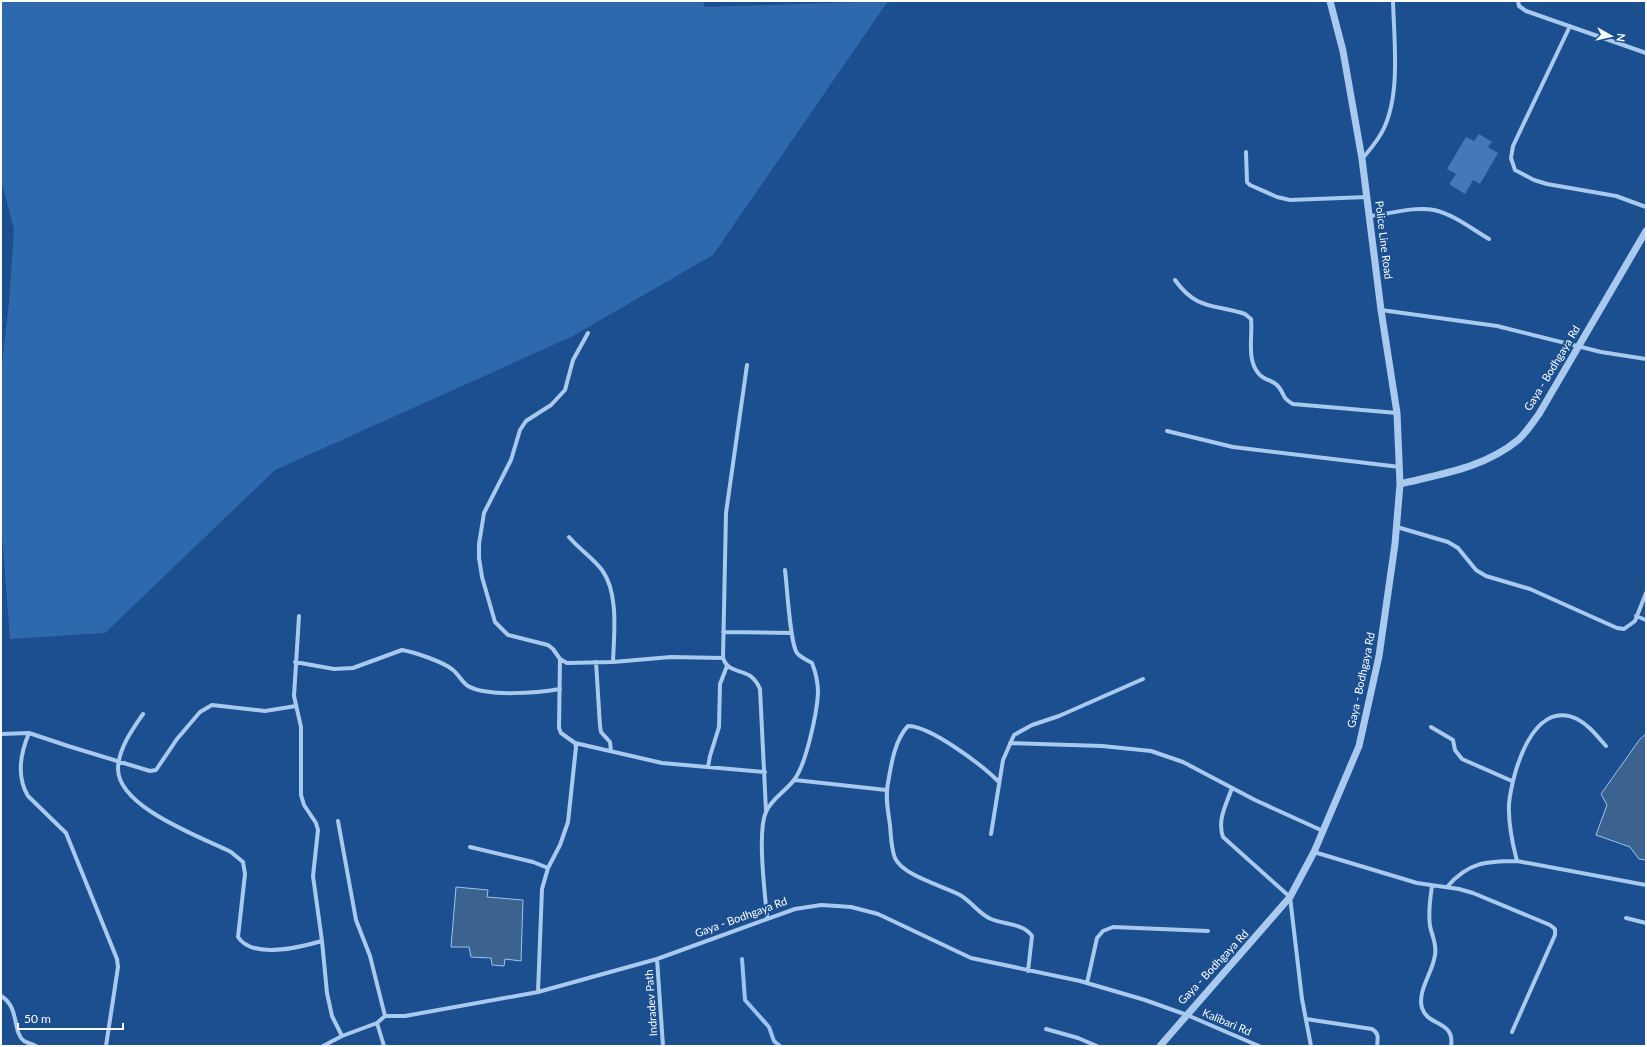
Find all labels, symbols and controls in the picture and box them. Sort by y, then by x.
north arrow [1591,16,1631,56]
text: N [1614,32,1628,43]
street label: Police Line Road [1373,200,1396,280]
street label: Gaya - Bodhgaya Rd [1521,323,1582,413]
street label: Gaya - Bodhgaya Rd [1344,631,1377,729]
street label: Gaya - Bodhgaya Rd [693,894,789,939]
street label: Gaya - Bodhgaya Rd [1175,927,1251,1007]
street label: Indradev Path [642,969,659,1037]
scale bar [18,1005,123,1031]
street label: Kalibari Rd [1201,1005,1254,1038]
text: 50 m [24,1011,51,1026]

